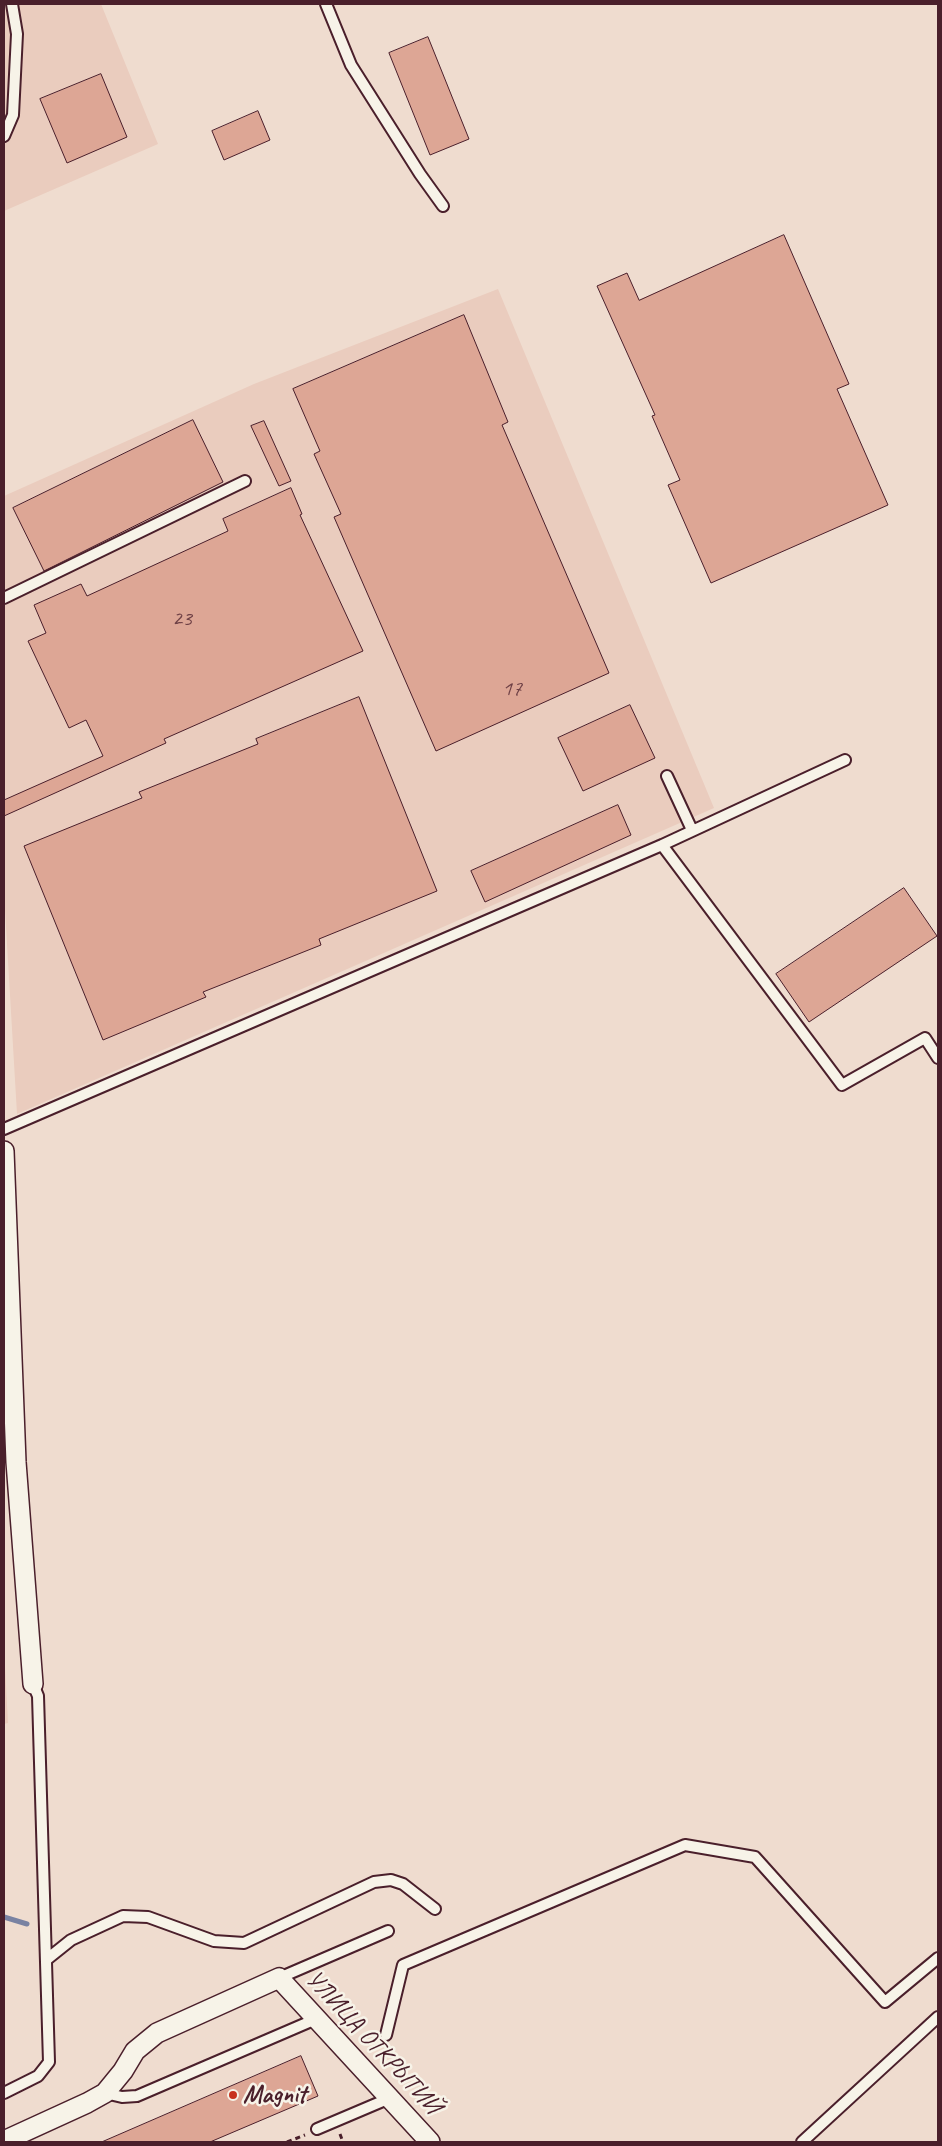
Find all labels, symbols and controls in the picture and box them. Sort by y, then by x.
house number: 23 [172,606,192,632]
house number: 17 [502,676,522,702]
street label: УЛИЦА ОТКРЫТИЙ [299,1965,447,2121]
place label: Magnit [243,2080,306,2110]
marker: Magnit [227,2089,239,2101]

